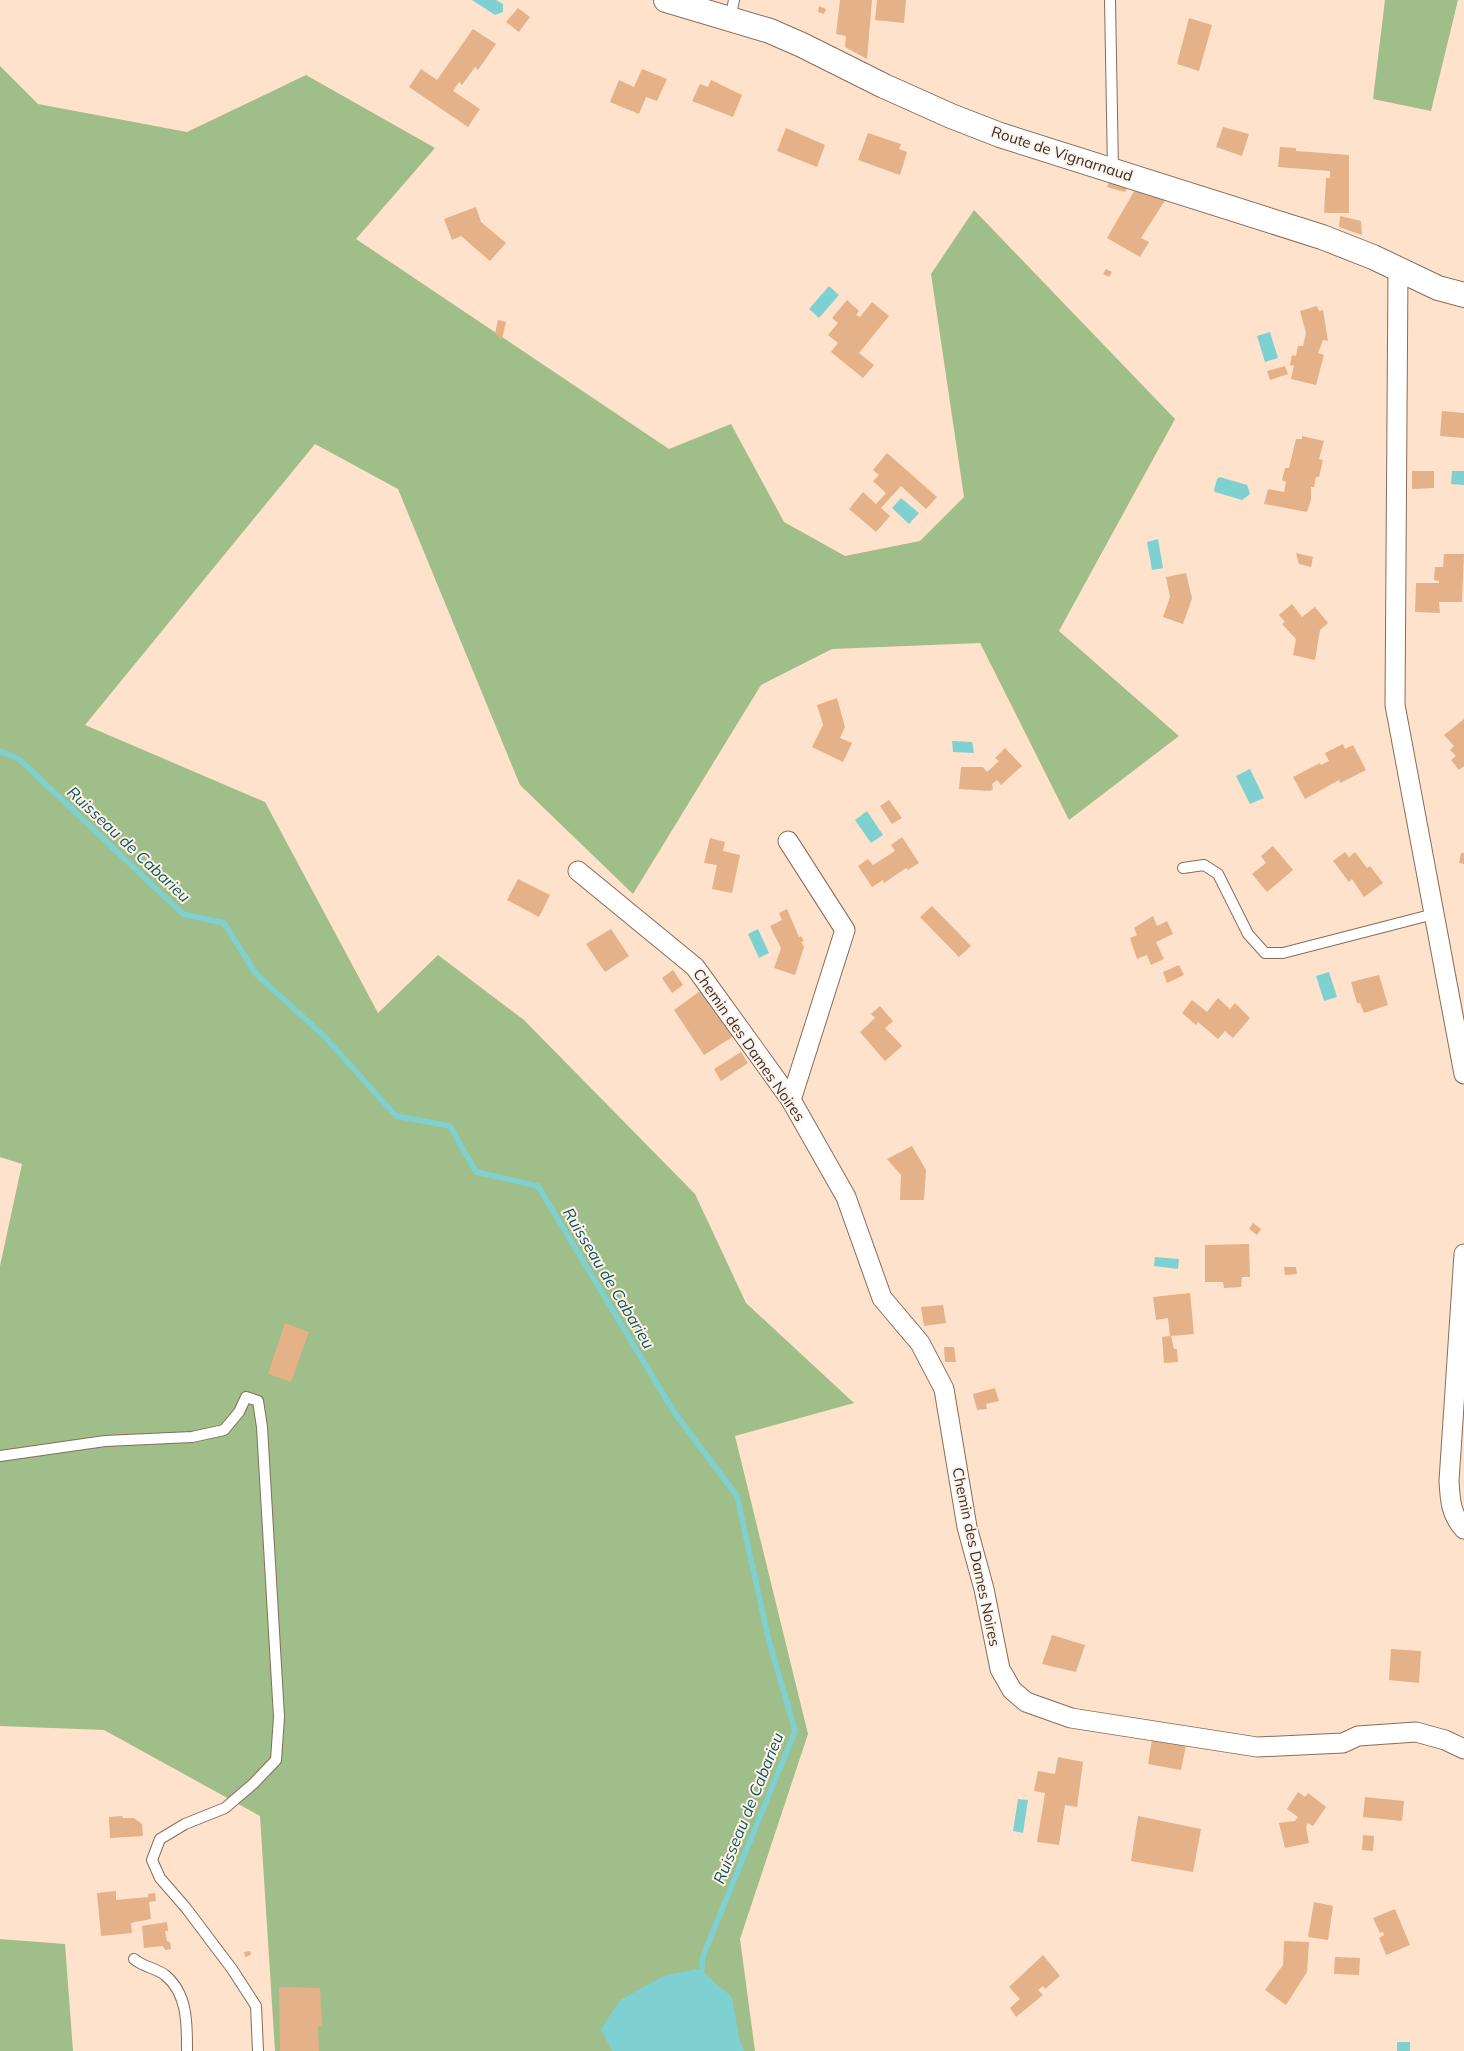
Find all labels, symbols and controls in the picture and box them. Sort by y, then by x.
street label: Route de Vignarnaud [989,122,1135,185]
water label: Ruisseau de Cabarieu [63,782,195,906]
street label: Chemin des Dames Noires [689,965,809,1125]
water label: Ruisseau de Cabarieu [559,1204,659,1352]
street label: Chemin des Dames Noires [948,1466,1005,1648]
water label: Ruisseau de Cabarieu [709,1730,787,1886]

